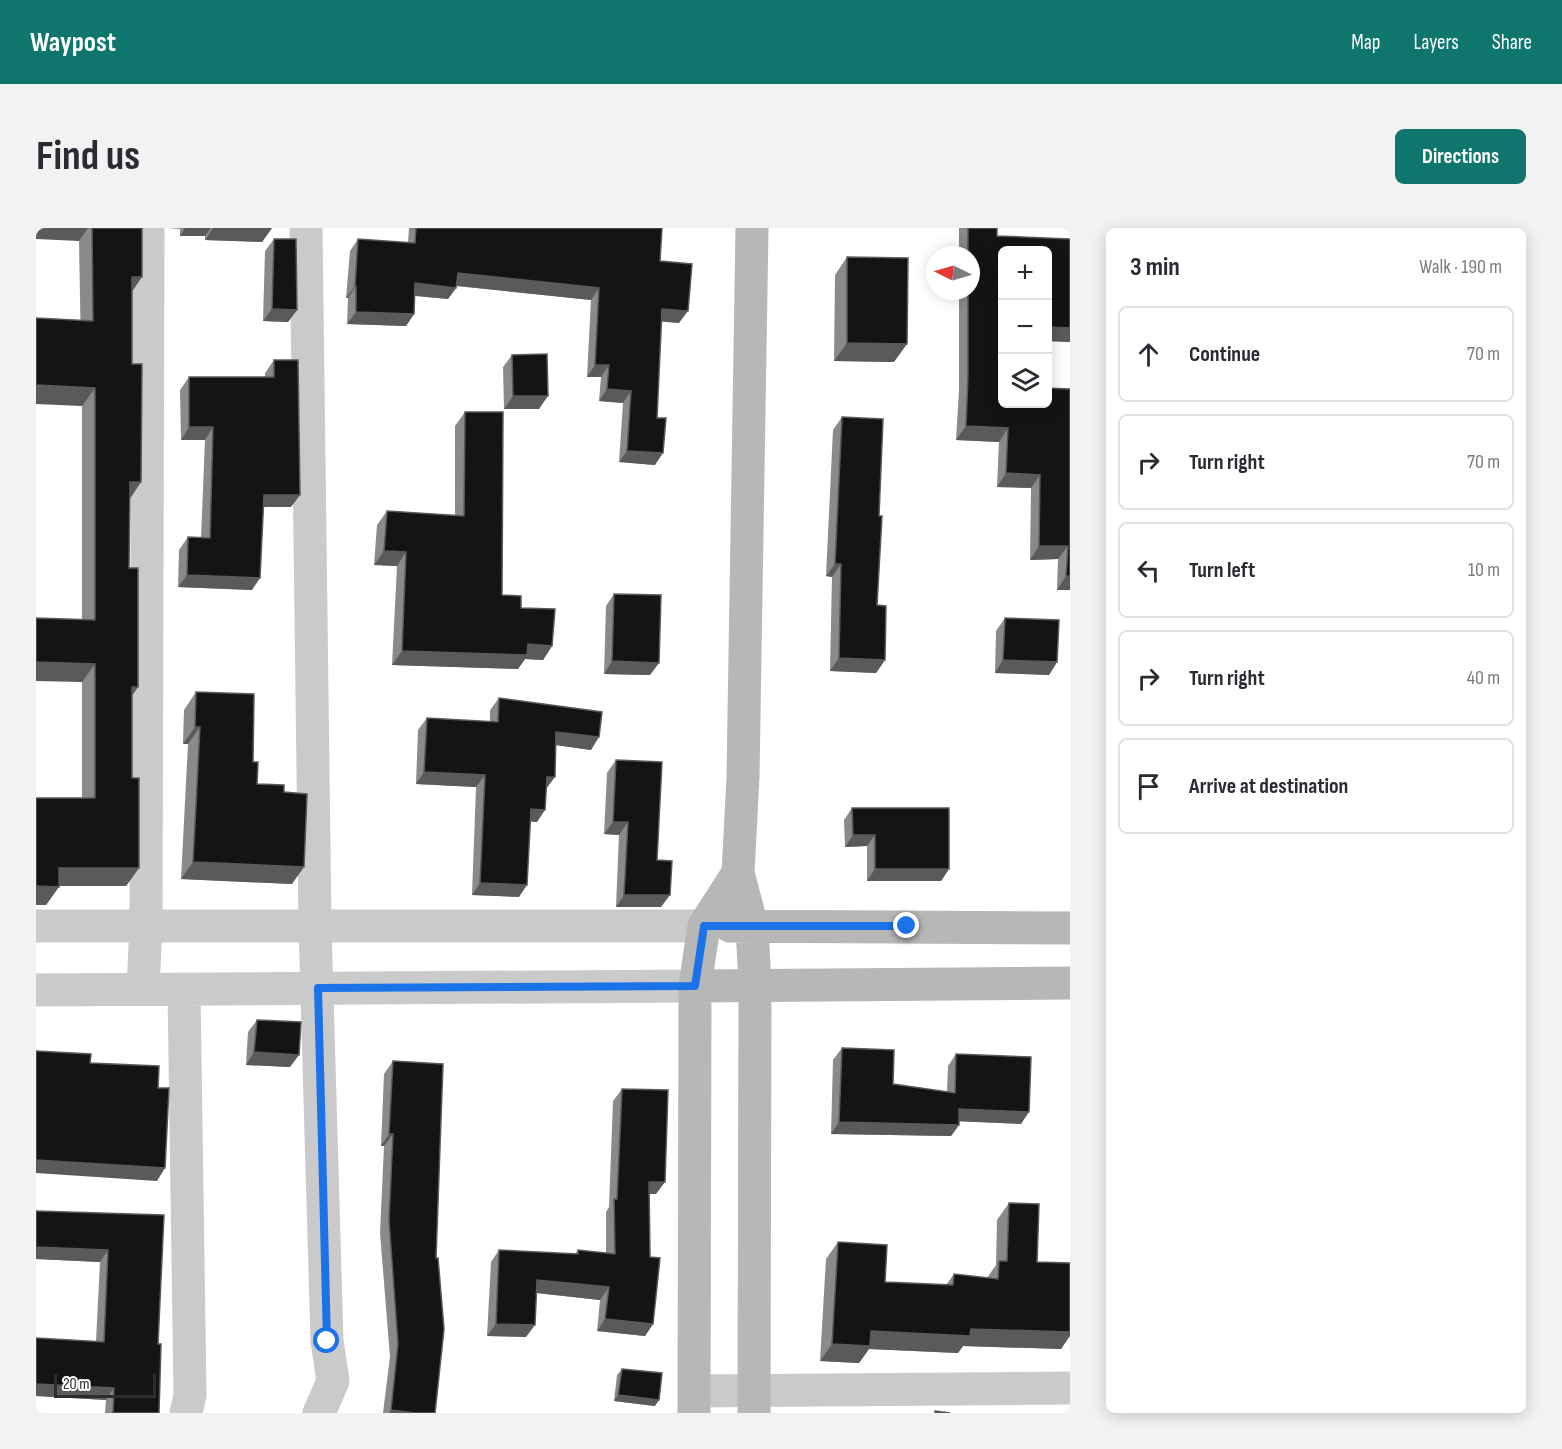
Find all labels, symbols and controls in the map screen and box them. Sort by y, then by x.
text: Waypost [30,26,116,59]
text: Map [1351,30,1380,55]
text: Layers [1413,30,1459,55]
text: Share [1492,30,1532,55]
button: Directions [1395,129,1526,184]
text: Find us [36,131,140,182]
north arrow [926,246,980,300]
map controls [998,246,1052,408]
button: + [998,246,1052,300]
text: 3 min [1130,252,1180,283]
text: Walk · 190 m [1419,255,1502,279]
button: − [998,300,1052,354]
icon: ahead [1132,338,1165,371]
text: Continue [1189,341,1260,368]
text: 70 m [1467,342,1500,366]
button: layers [998,354,1052,408]
icon: right [1132,446,1165,479]
text: Turn right [1189,449,1265,476]
text: 70 m [1467,450,1500,474]
icon: left [1132,554,1165,587]
text: Turn left [1189,557,1255,584]
text: 10 m [1468,558,1500,582]
icon: right [1132,662,1165,695]
text: Turn right [1189,665,1265,692]
text: 40 m [1467,666,1500,690]
icon: arrive [1132,770,1165,803]
text: Arrive at destination [1189,773,1348,800]
route end [893,912,919,938]
route start [313,1327,339,1353]
scale bar [54,1371,156,1398]
text: 20 m [63,1375,90,1394]

